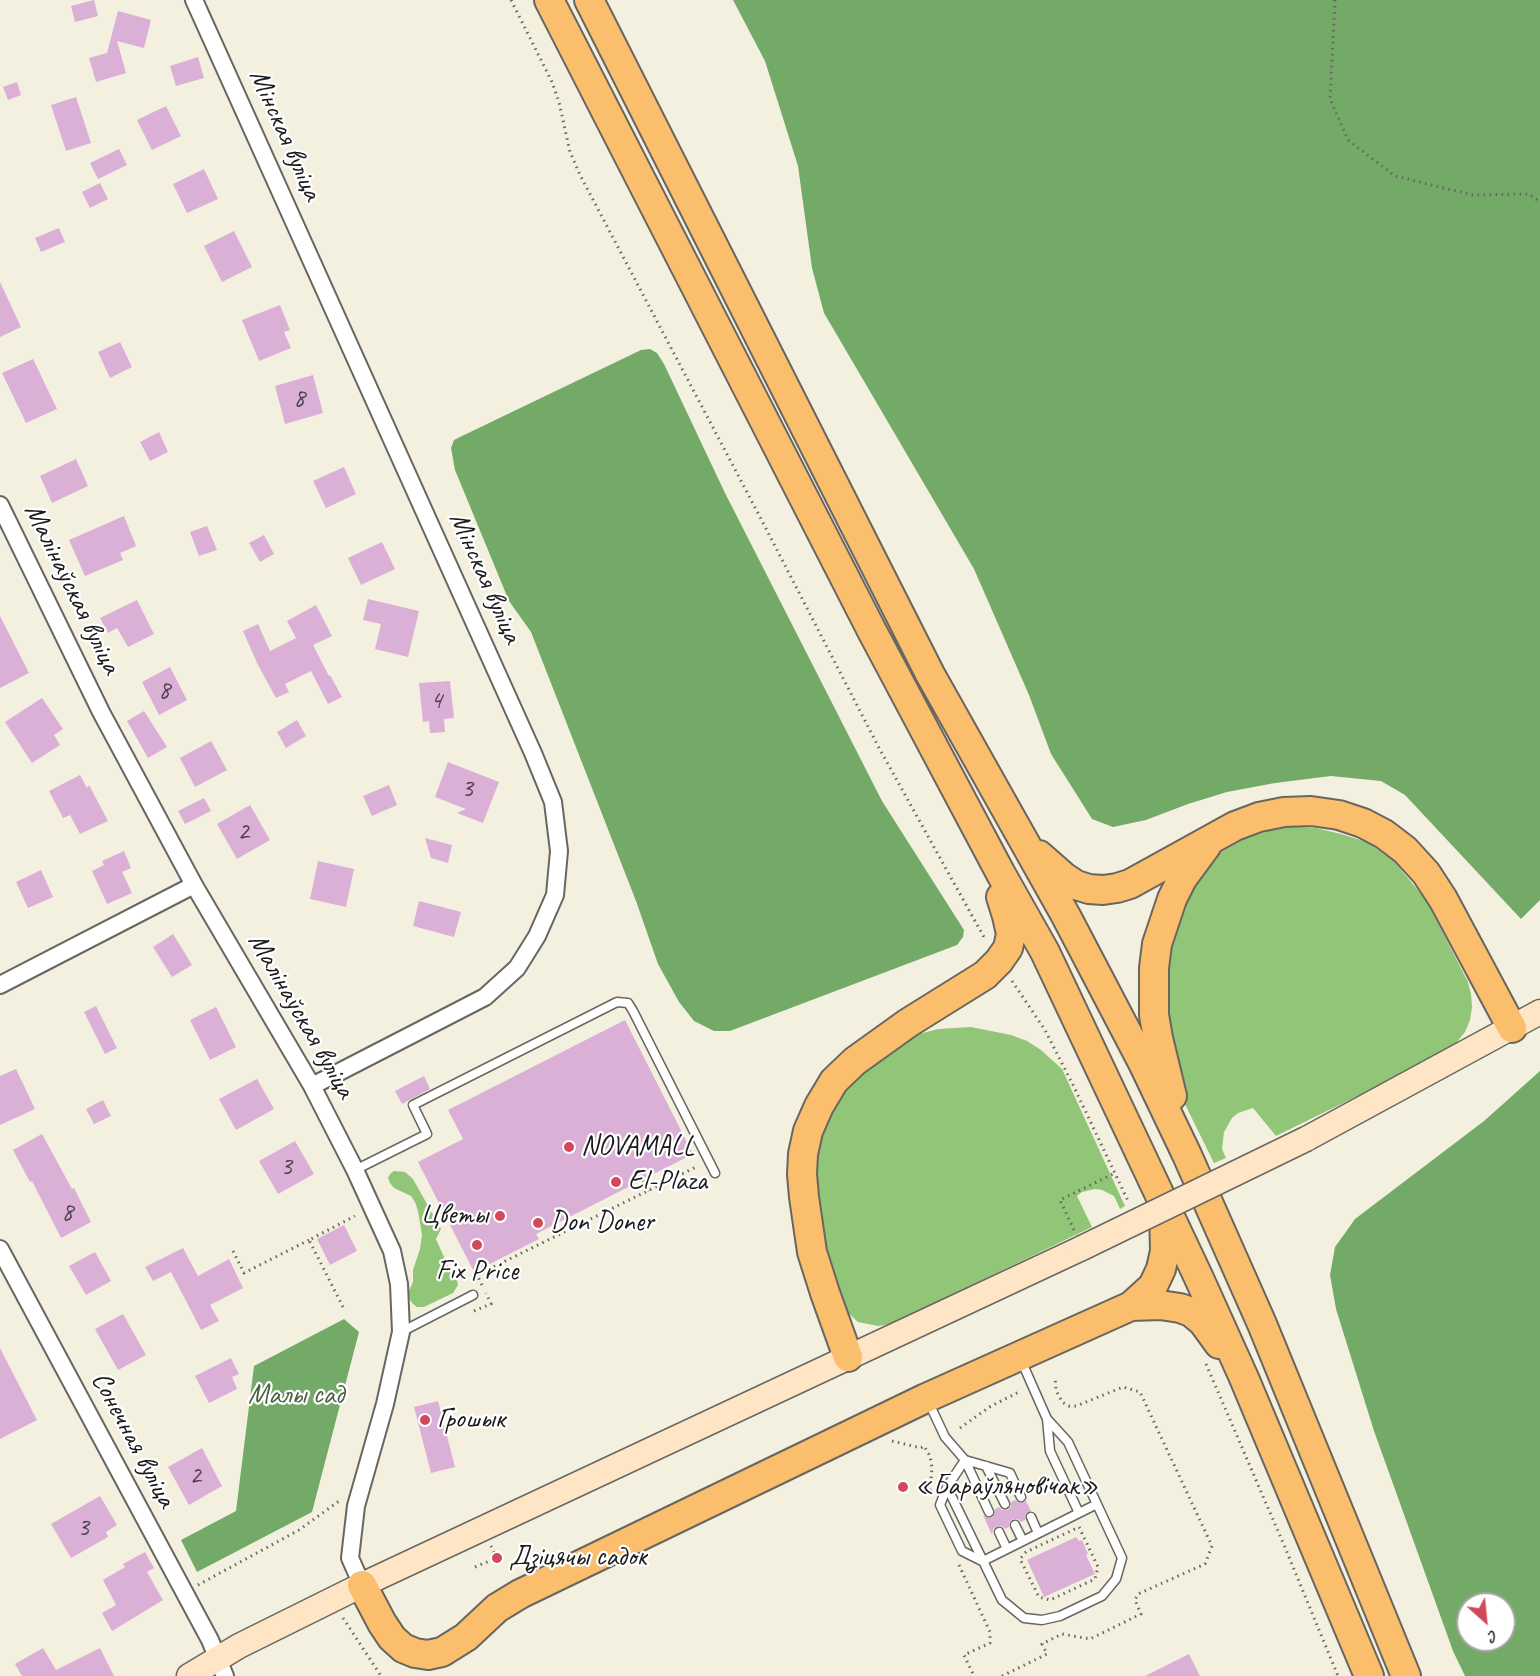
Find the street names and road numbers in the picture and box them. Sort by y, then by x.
street label: Мінская вуліца [241,64,329,206]
street label: Малінаўская вуліца [16,498,128,680]
street label: Мінская вуліца [441,507,529,649]
street label: Малінаўская вуліца [240,927,362,1105]
street label: Сонечная вуліца [83,1366,183,1514]

